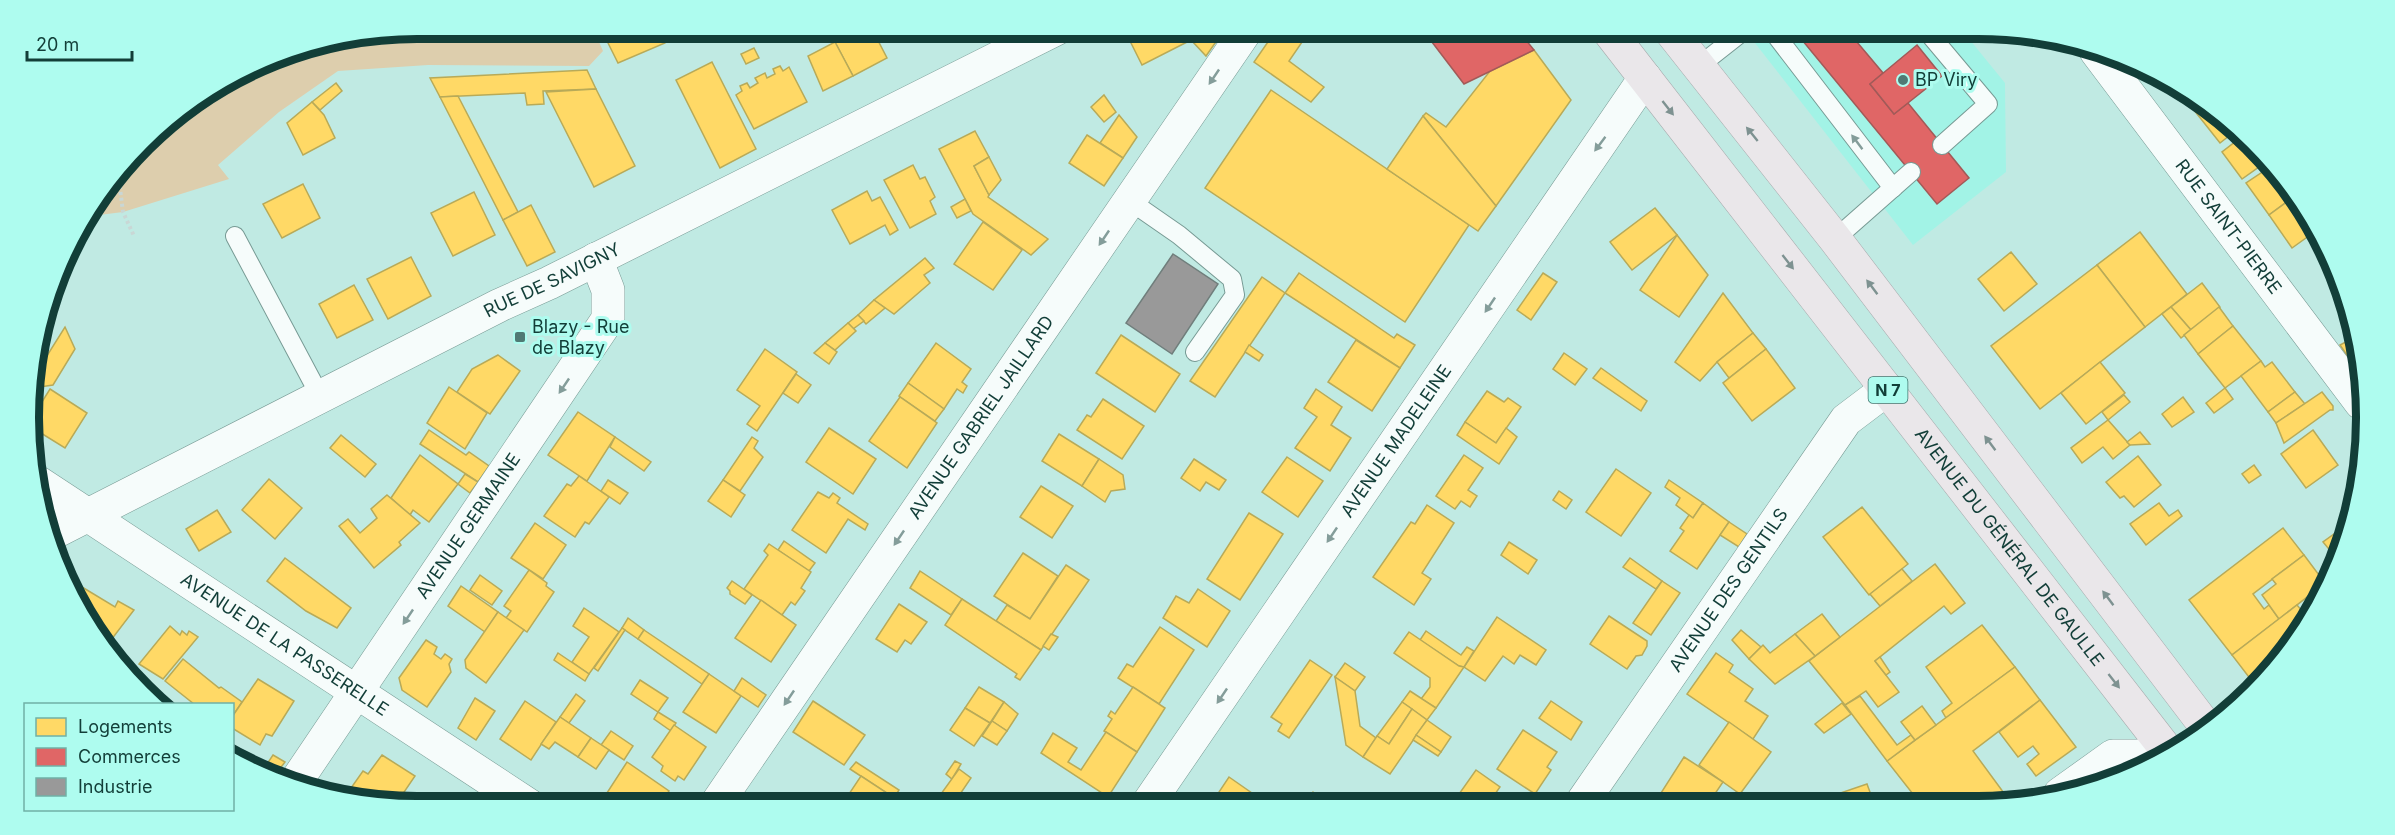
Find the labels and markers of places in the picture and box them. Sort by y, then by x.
place label: BP Viry [1915,69,1977,90]
marker: BP Viry [1896,73,1910,87]
place label: Blazy - Rue de Blazy [532,316,629,358]
marker: Blazy - Rue de Blazy [513,330,527,344]

